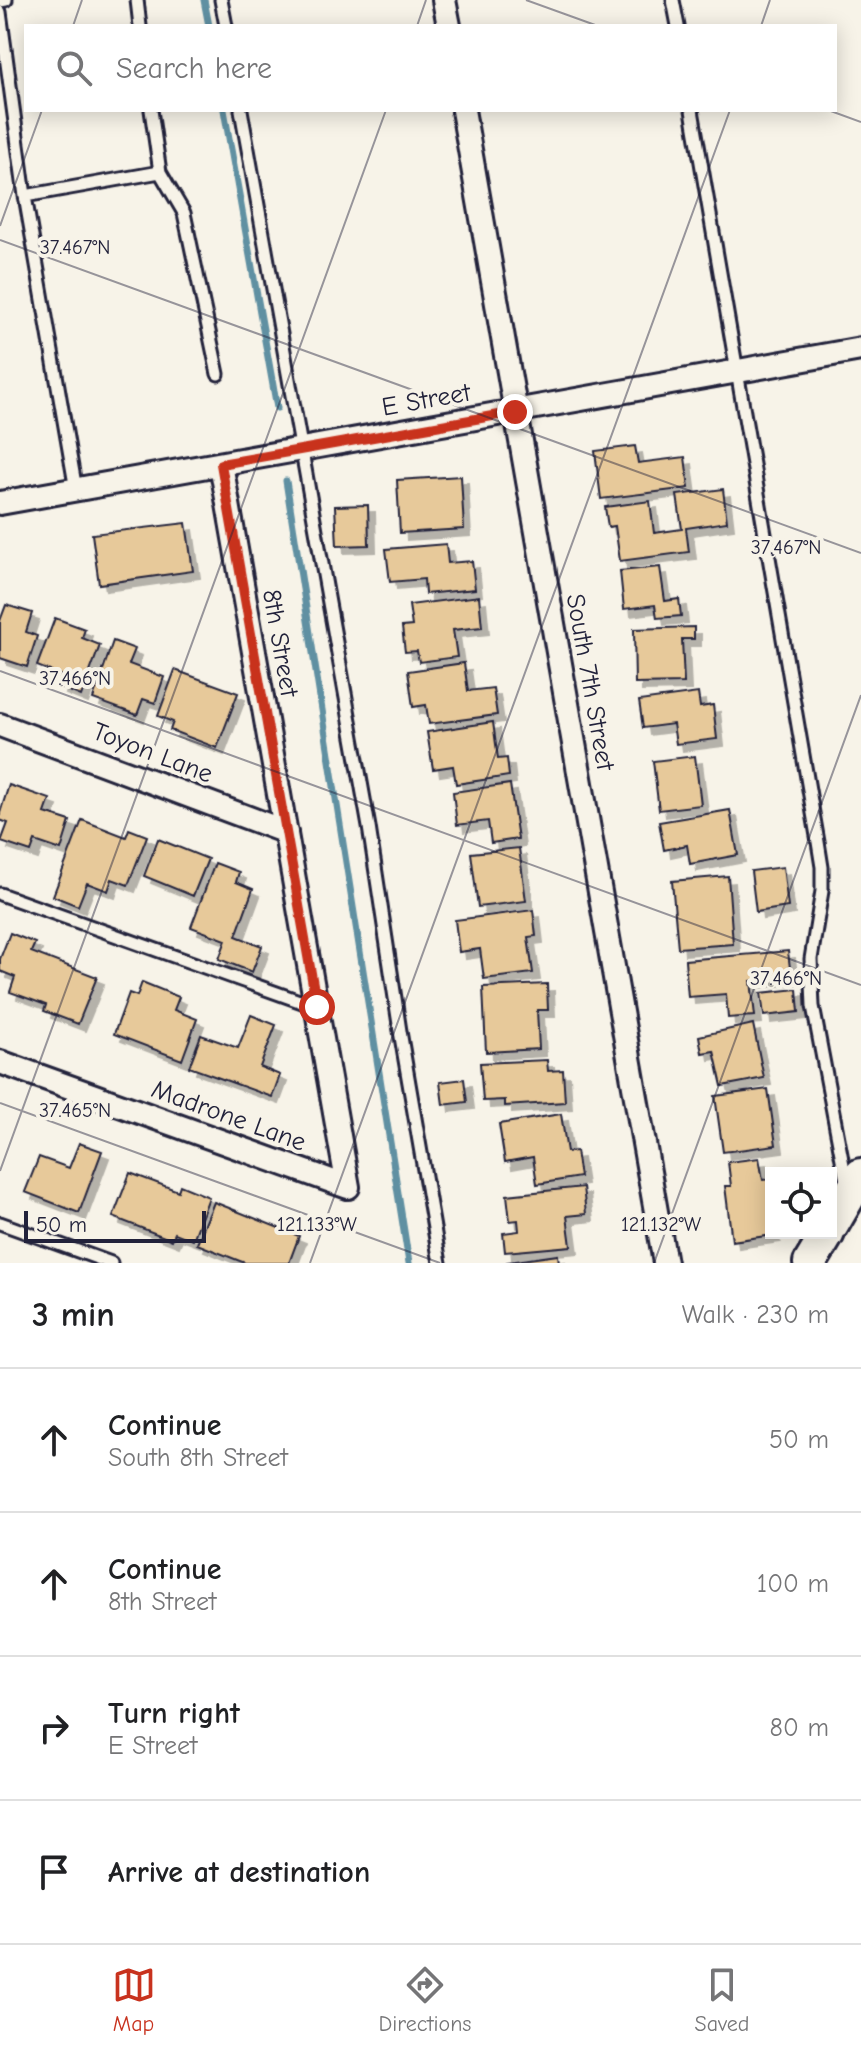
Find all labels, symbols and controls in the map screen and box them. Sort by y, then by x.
search box [24,24,837,112]
icon: search [52,46,96,90]
text: Search here [116,51,272,86]
text: 37.467°N [40,236,110,259]
street label: E Street [380,377,474,423]
route end [497,394,533,430]
text: 37.467°N [751,536,821,559]
street label: 8th Street [256,587,304,701]
street label: South 7th Street [560,591,621,774]
text: 37.466°N [39,667,111,690]
street label: Toyon Lane [88,716,217,790]
text: 37.466°N [750,967,822,990]
route start [299,989,335,1025]
street label: Madrone Lane [147,1074,310,1158]
text: 37.465°N [39,1099,111,1122]
map controls [765,1167,837,1239]
button: locate [765,1167,837,1239]
scale bar [24,1207,206,1243]
text: 50 m [36,1212,87,1238]
text: 121.133°W [277,1213,358,1236]
text: 121.132°W [621,1213,702,1236]
text: 3 min [32,1295,115,1335]
text: Walk · 230 m [682,1300,829,1330]
text: Continue [108,1408,222,1443]
icon: ahead [32,1418,76,1462]
text: 50 m [769,1425,829,1455]
text: South 8th Street [108,1443,288,1473]
text: Continue [108,1552,222,1587]
icon: ahead [32,1562,76,1606]
text: 100 m [757,1569,829,1599]
text: 8th Street [108,1587,217,1617]
text: Turn right [108,1696,240,1731]
icon: right [32,1706,76,1750]
text: 80 m [770,1713,829,1743]
text: E Street [108,1731,197,1761]
icon: arrive [32,1850,76,1894]
text: Arrive at destination [108,1855,370,1890]
tab: Map [112,1963,156,2037]
tab: Directions [379,1963,472,2037]
tab: Saved [695,1963,749,2037]

